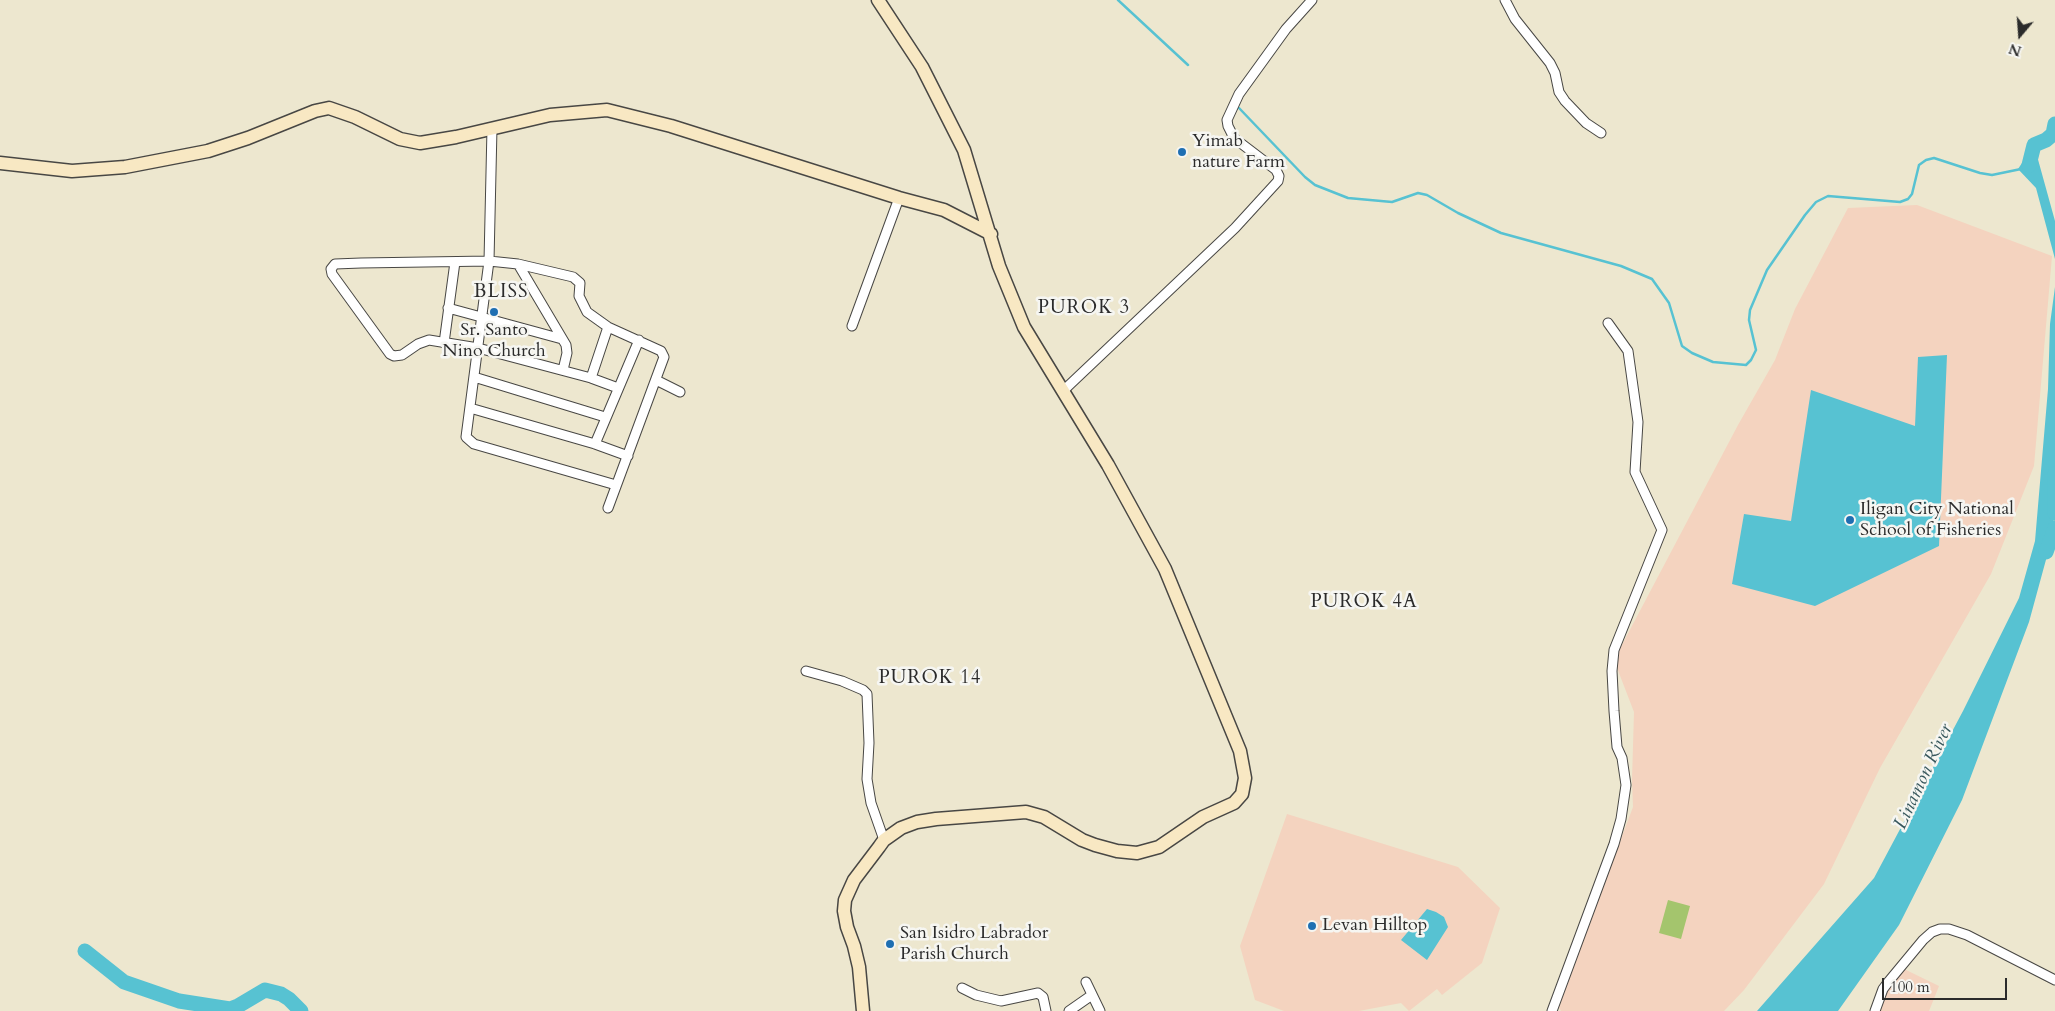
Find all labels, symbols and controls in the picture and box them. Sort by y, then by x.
north arrow [1995,10,2045,60]
text: N [2006,39,2024,61]
place label: Yimab nature Farm [1192,131,1285,173]
marker: Yimab nature Farm [1176,146,1188,158]
district label: BLISS [473,282,529,304]
district label: PUROK 3 [1037,298,1131,320]
marker: Sr. Santo Nino Church [488,306,500,318]
place label: Sr. Santo Nino Church [442,320,546,362]
place label: Iligan City National School of Fisheries [1860,499,2014,542]
marker: Iligan City National School of Fisheries [1844,514,1856,526]
district label: PUROK 4A [1310,592,1418,614]
district label: PUROK 14 [877,668,983,690]
water label: Linamon River [1890,721,1958,833]
place label: Levan Hilltop [1322,915,1427,937]
marker: Levan Hilltop [1306,920,1318,932]
place label: San Isidro Labrador Parish Church [900,923,1048,966]
marker: San Isidro Labrador Parish Church [884,938,896,950]
scale bar [1885,968,2010,1000]
text: 100 m [1890,977,1930,997]

